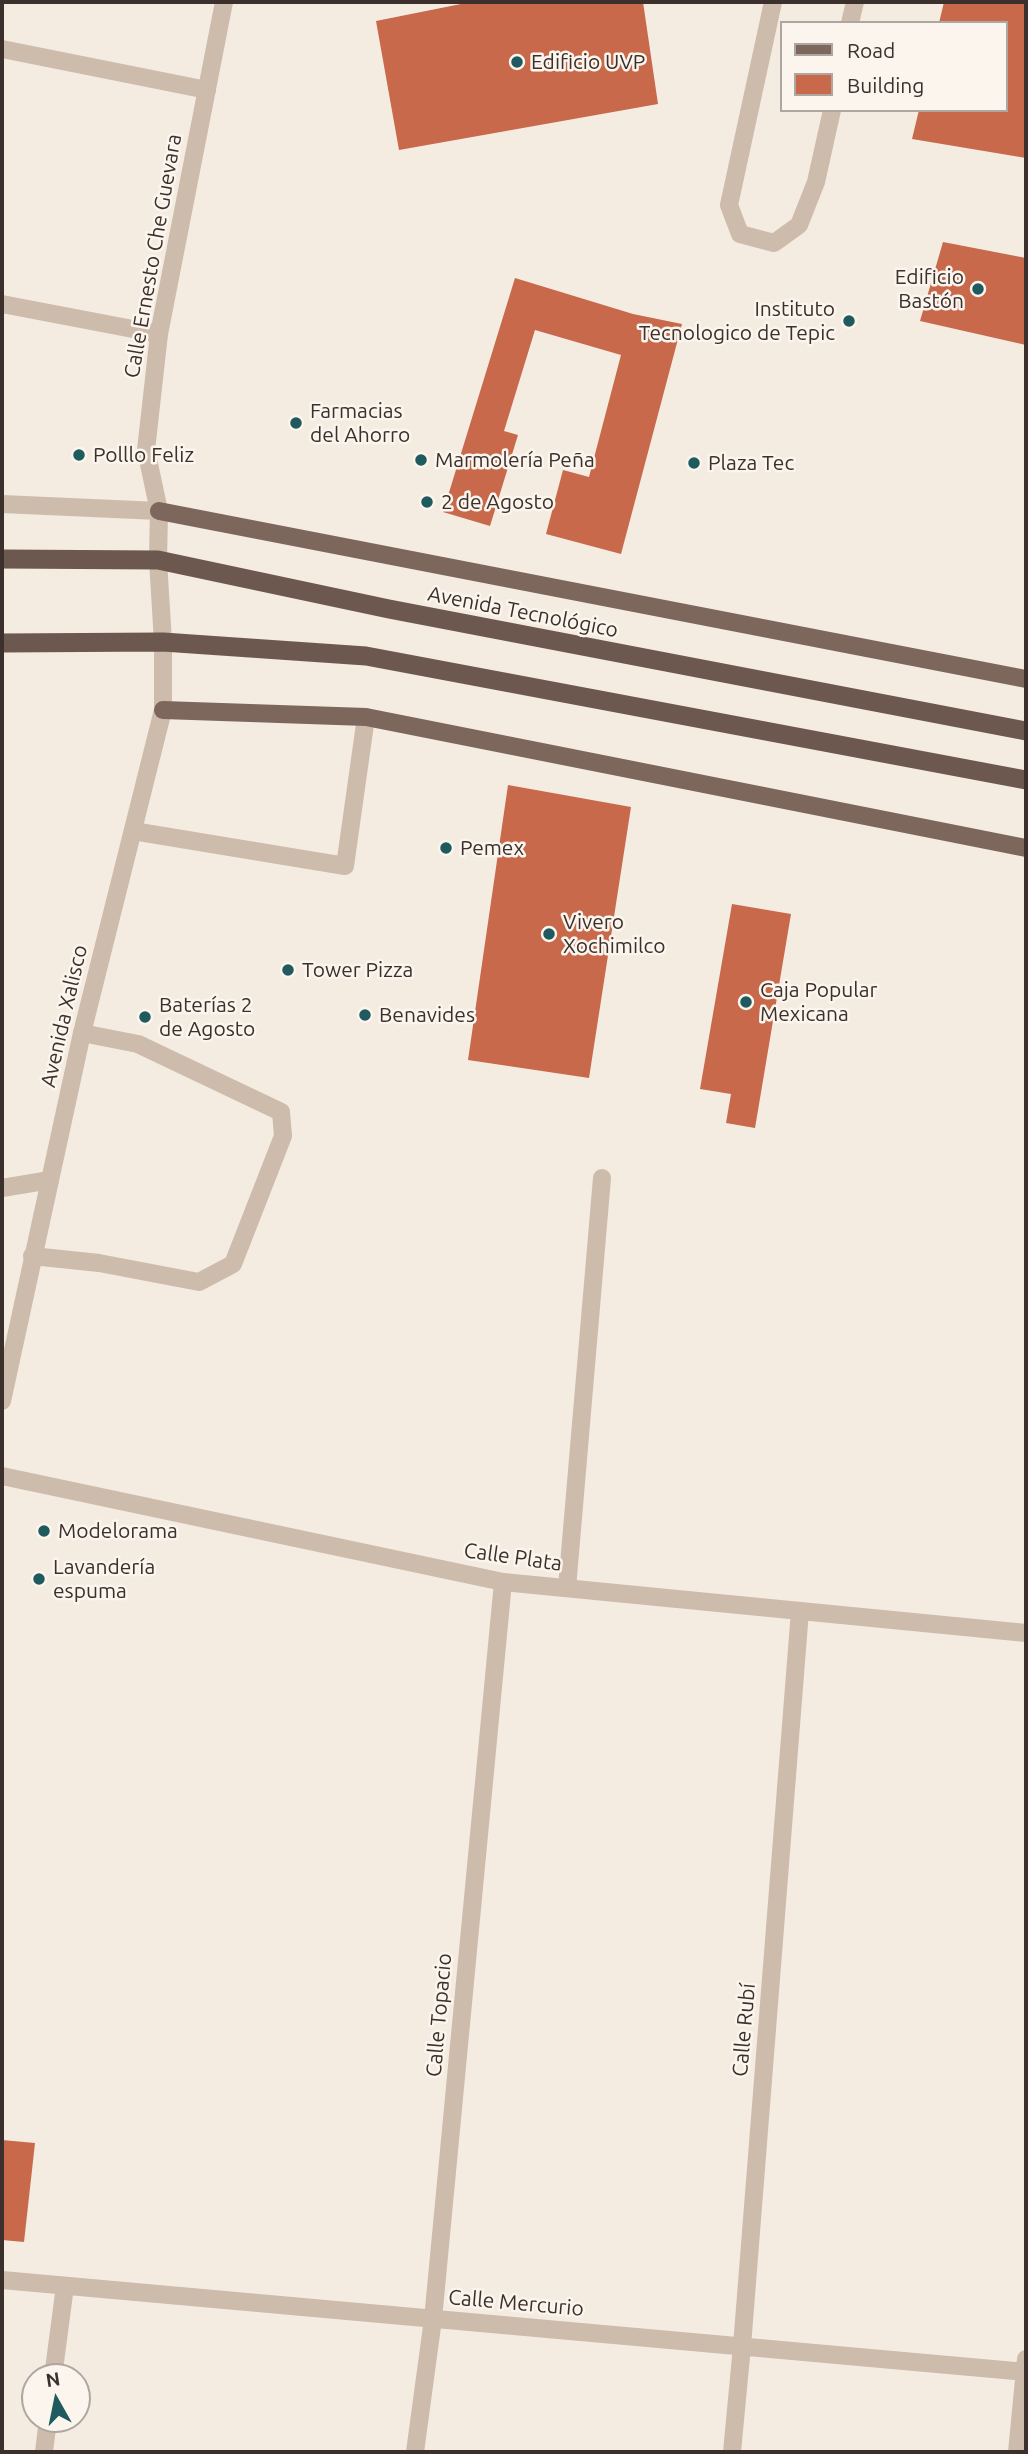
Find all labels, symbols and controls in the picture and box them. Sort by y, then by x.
legend [780,21,1007,112]
text: Road [847,38,895,62]
place label: Edificio UVP [531,49,645,75]
marker: Edificio UVP [509,54,525,70]
text: Building [847,73,924,97]
street label: Calle Ernesto Che Guevara [119,132,187,380]
place label: Edificio Bastón [895,264,964,314]
marker: Edificio Bastón [970,281,986,297]
place label: Instituto Tecnologico de Tepic [639,296,835,346]
marker: Instituto Tecnologico de Tepic [841,313,857,329]
place label: Farmacias del Ahorro [310,398,410,448]
marker: Farmacias del Ahorro [288,415,304,431]
place label: Polllo Feliz [93,442,194,468]
marker: Polllo Feliz [71,447,87,463]
place label: Marmolería Peña [435,447,595,473]
place label: Plaza Tec [708,450,794,476]
marker: Marmolería Peña [413,452,429,468]
marker: Plaza Tec [686,455,702,471]
place label: 2 de Agosto [441,489,554,515]
marker: 2 de Agosto [419,494,435,510]
street label: Avenida Tecnológico [426,581,620,643]
place label: Pemex [460,835,524,861]
marker: Pemex [438,840,454,856]
place label: Vivero Xochimilco [563,909,666,959]
marker: Vivero Xochimilco [541,926,557,942]
street label: Avenida Xalisco [35,942,93,1090]
place label: Tower Pizza [302,957,413,983]
marker: Tower Pizza [280,962,296,978]
place label: Caja Popular Mexicana [760,977,878,1027]
place label: Baterías 2 de Agosto [159,992,255,1042]
marker: Caja Popular Mexicana [738,994,754,1010]
place label: Benavides [379,1002,475,1028]
marker: Benavides [357,1007,373,1023]
marker: Baterías 2 de Agosto [137,1009,153,1025]
place label: Modelorama [58,1518,178,1544]
marker: Modelorama [36,1523,52,1539]
street label: Calle Plata [462,1538,564,1576]
place label: Lavandería espuma [53,1554,155,1604]
marker: Lavandería espuma [31,1571,47,1587]
street label: Calle Topacio [421,1952,457,2078]
street label: Calle Rubí [727,1982,761,2078]
street label: Calle Mercurio [447,2285,585,2321]
north arrow [21,2363,91,2433]
text: N [44,2367,62,2391]

